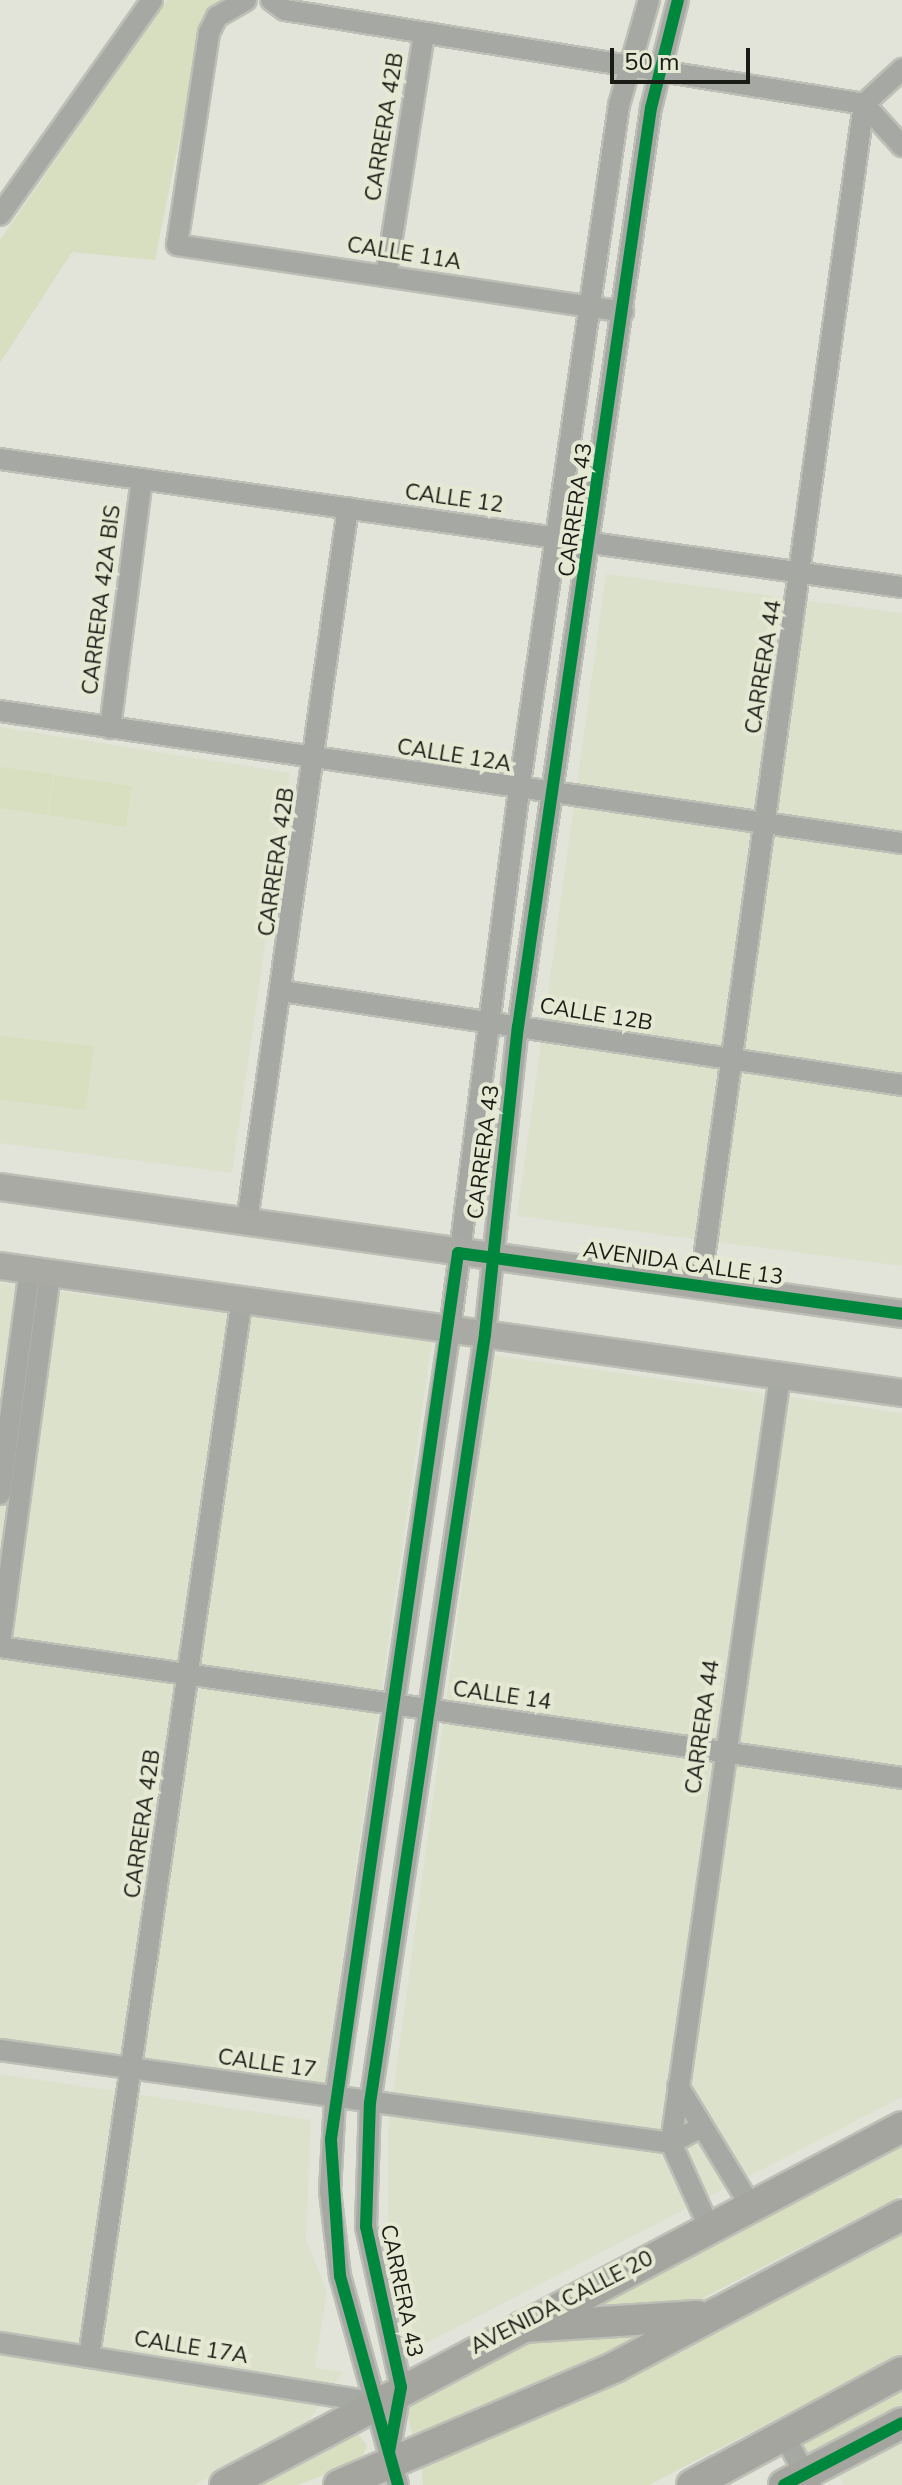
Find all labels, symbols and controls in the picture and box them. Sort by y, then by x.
scale bar [614,32,754,82]
text: 50 m [624,46,680,78]
street label: CARRERA 42B [360,51,410,203]
street label: CALLE 11A [345,232,463,276]
street label: CARRERA 43 [554,441,598,579]
street label: CALLE 12 [403,479,505,519]
street label: CARRERA 42A BIS [77,504,127,696]
street label: CARRERA 44 [740,598,788,736]
street label: CALLE 12A [395,734,513,778]
street label: CARRERA 42B [253,786,301,938]
street label: CALLE 12B [538,993,654,1037]
street label: CARRERA 43 [463,1083,505,1221]
street label: AVENIDA CALLE 13 [581,1237,785,1291]
street label: CARRERA 44 [681,1658,725,1796]
street label: CALLE 14 [451,1676,553,1716]
street label: CARRERA 42B [119,1748,167,1900]
street label: CALLE 17 [216,2044,318,2084]
street label: CARRERA 43 [374,2222,428,2360]
street label: AVENIDA CALLE 20 [466,2245,658,2361]
street label: CALLE 17A [132,2326,250,2370]

